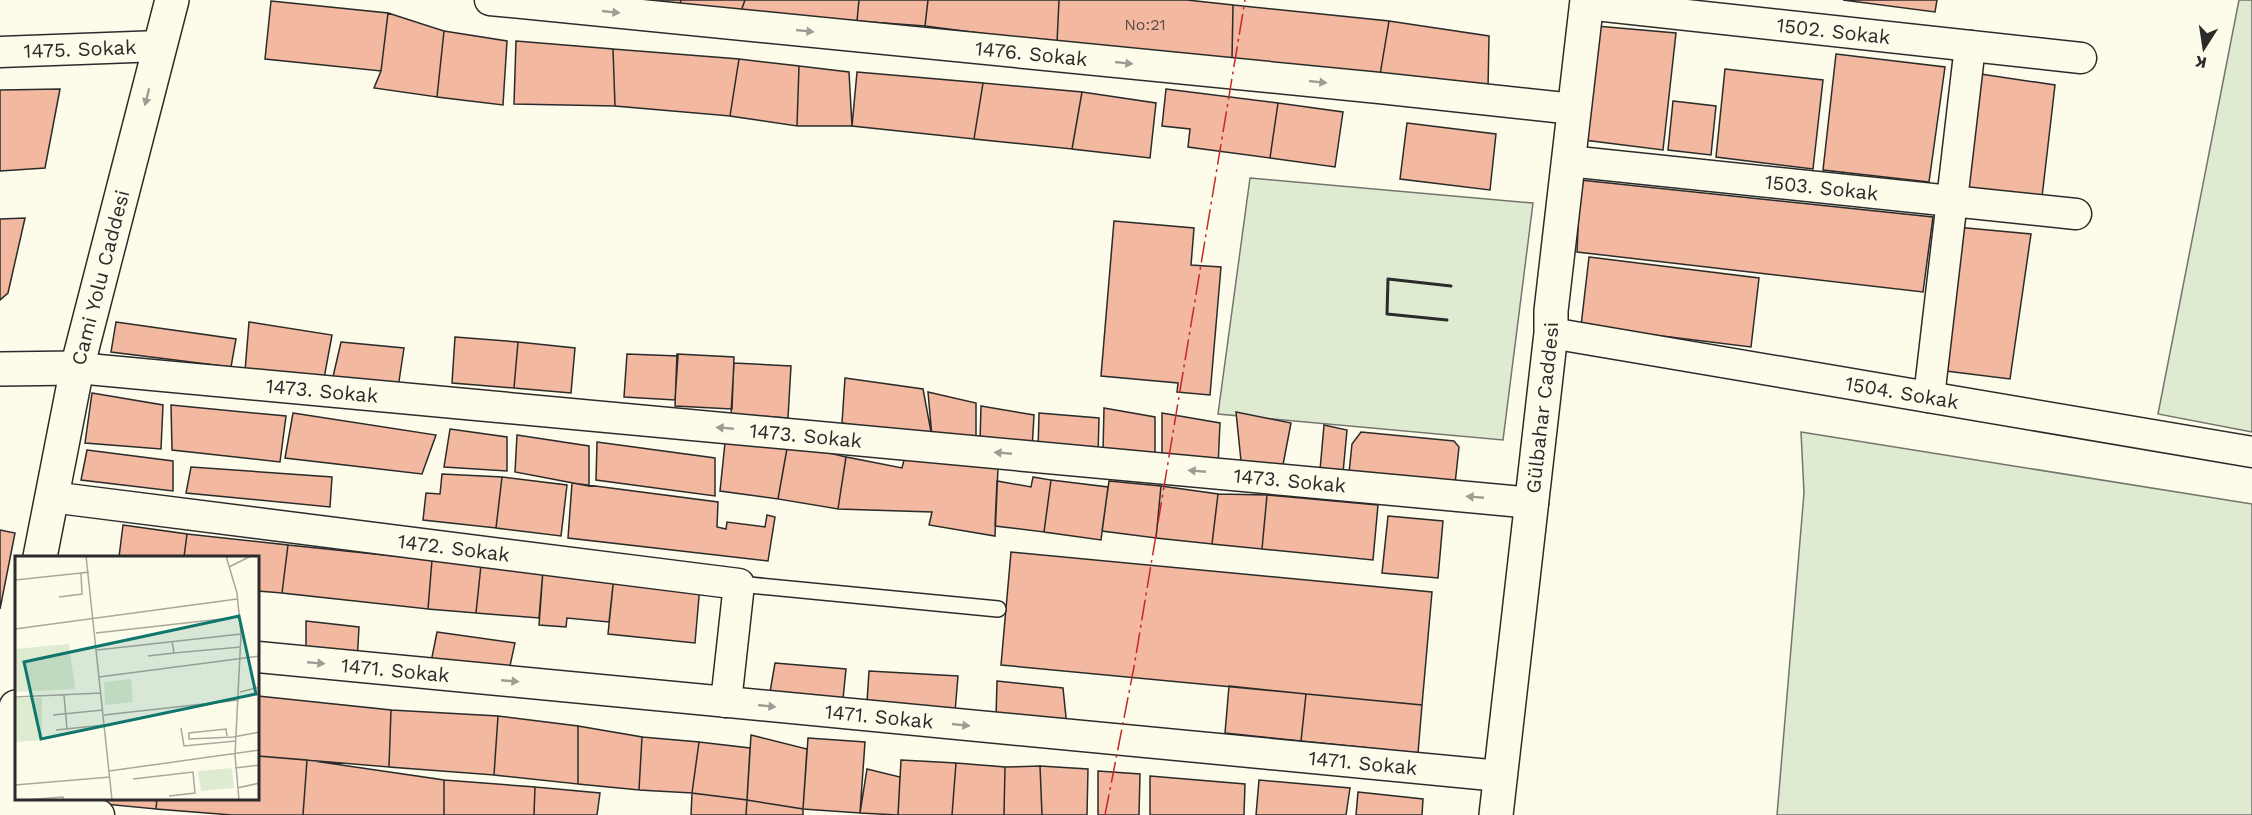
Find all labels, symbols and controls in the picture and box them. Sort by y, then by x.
one-way arrow [601,7,620,17]
street label: 1502. Sokak [1775,13,1892,49]
house number: No:21 [1124,15,1166,34]
north arrow [2174,18,2234,78]
one-way arrow [795,26,814,36]
street label: 1475. Sokak [23,35,137,63]
street label: 1476. Sokak [974,36,1089,71]
text: K [2194,52,2208,73]
one-way arrow [1115,58,1134,68]
one-way arrow [1309,77,1328,87]
one-way arrow [142,88,151,106]
street label: 1503. Sokak [1764,170,1880,205]
street label: Cami Yolu Caddesi [66,187,135,368]
street label: Gülbahar Caddesi [1521,322,1563,495]
street label: 1504. Sokak [1843,371,1961,414]
street label: 1473. Sokak [265,374,379,408]
street label: 1473. Sokak [749,418,863,453]
one-way arrow [716,423,735,433]
one-way arrow [993,448,1012,458]
street label: 1473. Sokak [1233,463,1347,498]
one-way arrow [1188,466,1207,476]
one-way arrow [1465,492,1484,502]
street label: 1472. Sokak [396,529,511,567]
inset map [15,556,260,800]
street label: 1471. Sokak [340,653,451,687]
one-way arrow [307,658,326,668]
one-way arrow [501,676,520,686]
street label: 1471. Sokak [824,699,934,734]
one-way arrow [758,701,777,711]
one-way arrow [952,720,971,730]
street label: 1471. Sokak [1308,746,1418,780]

